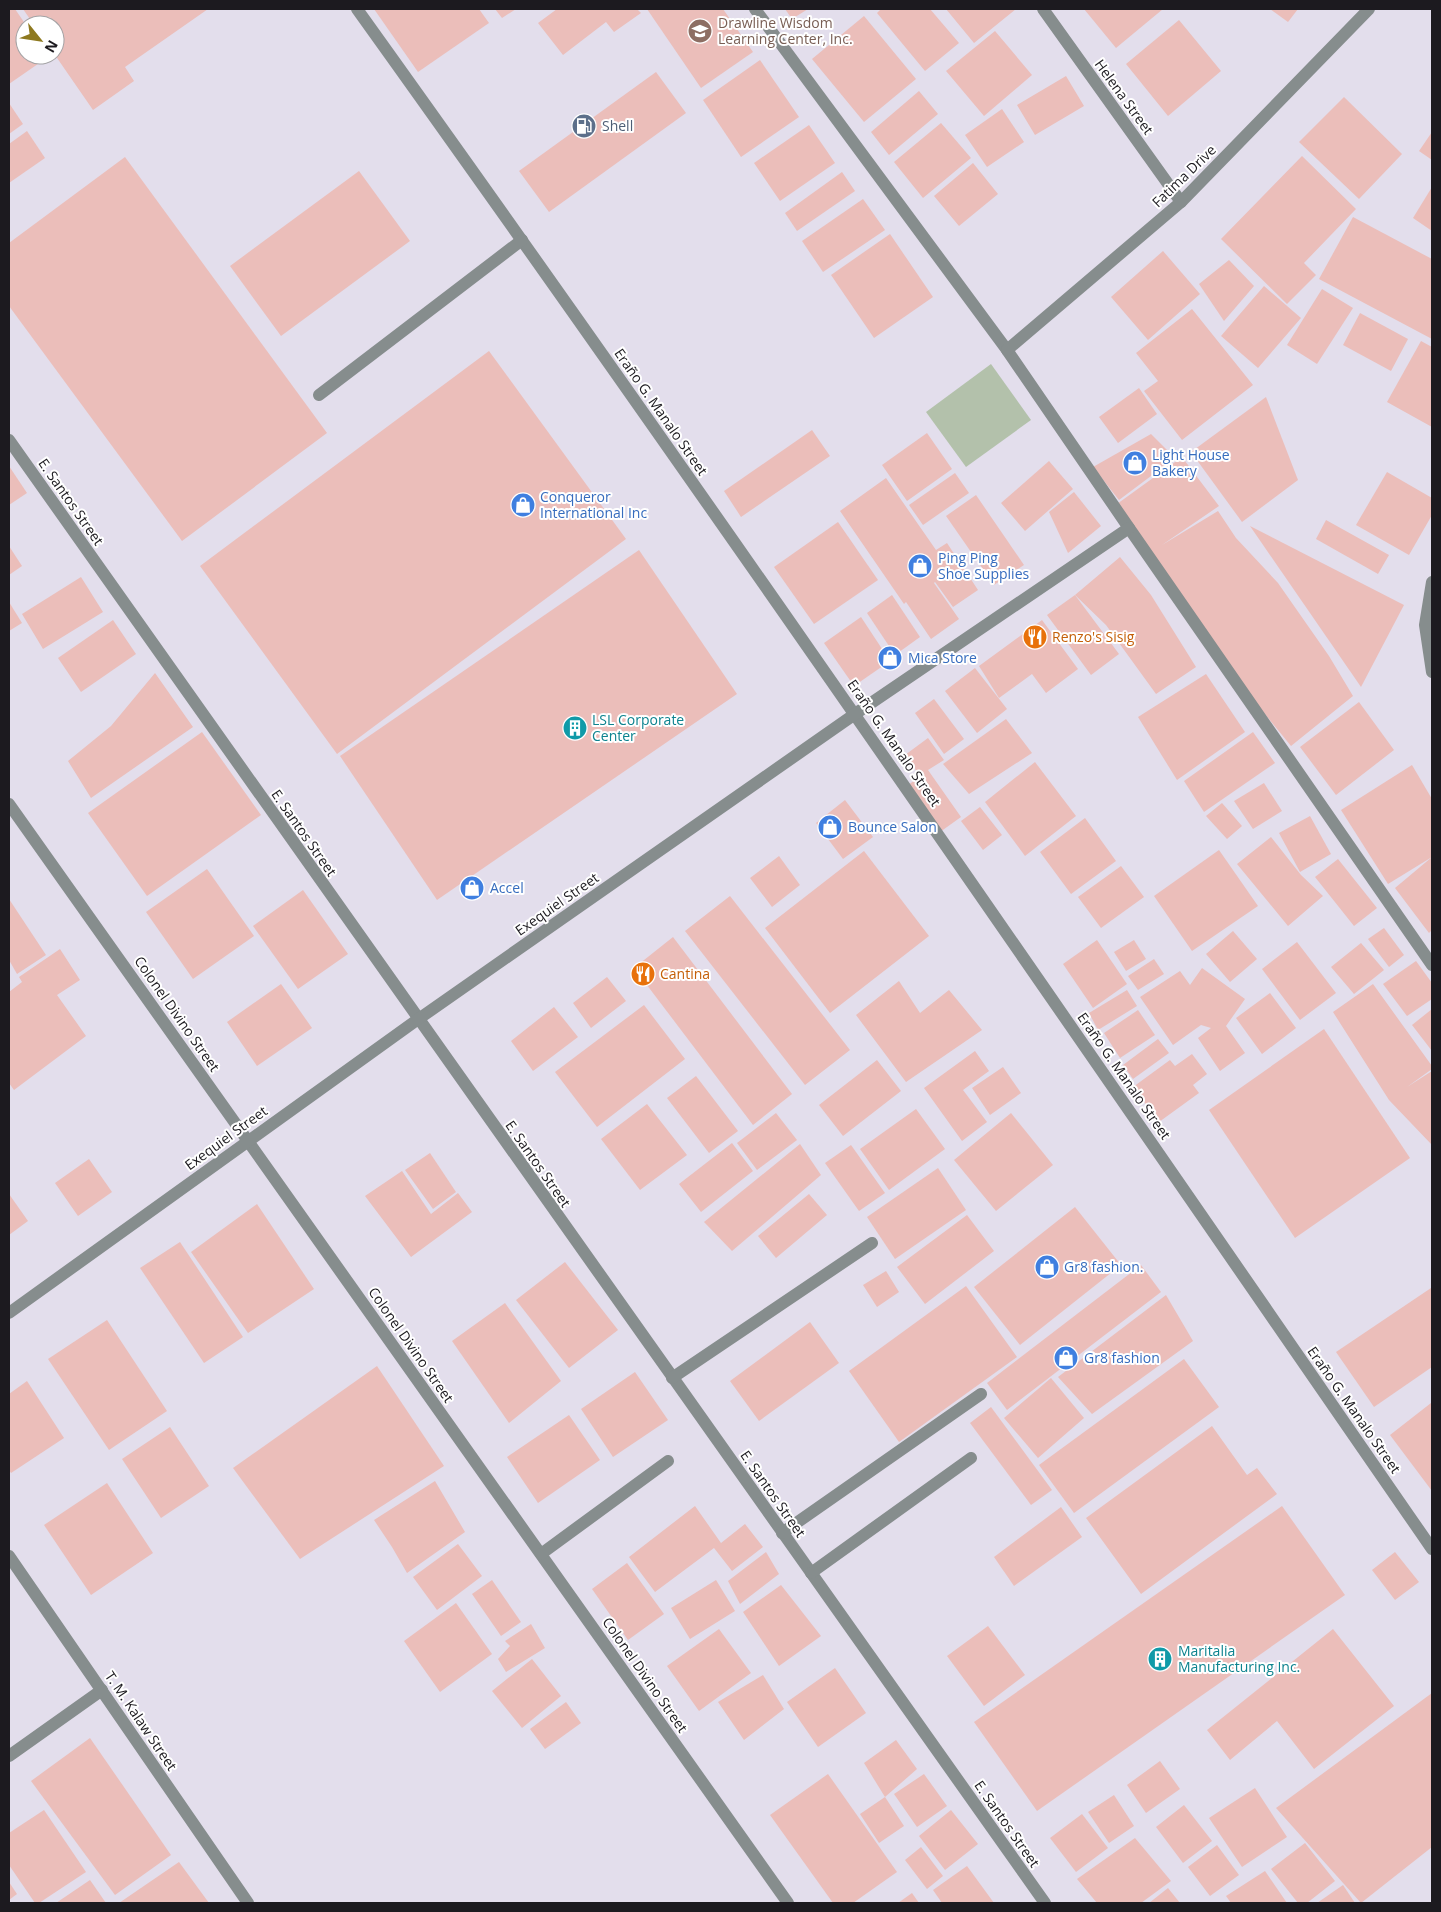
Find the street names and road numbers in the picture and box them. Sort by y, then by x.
street label: Helena Street [1091,55,1158,138]
street label: Fatima Drive [1147,140,1220,211]
street label: Eraño G. Manalo Street [610,344,712,479]
street label: E. Santos Street [34,455,108,549]
street label: Eraño G. Manalo Street [843,675,945,810]
street label: E. Santos Street [267,786,341,880]
street label: Exequiel Street [511,868,602,939]
street label: Colonel Divino Street [130,952,224,1075]
street label: Eraño G. Manalo Street [1073,1008,1175,1143]
street label: Exequiel Street [181,1101,271,1174]
street label: E. Santos Street [501,1117,575,1211]
street label: Colonel Divino Street [364,1283,458,1406]
street label: Eraño G. Manalo Street [1303,1342,1405,1477]
street label: E. Santos Street [736,1447,810,1541]
street label: Colonel Divino Street [598,1613,692,1736]
street label: T. M. Kalaw Street [101,1667,182,1774]
street label: E. Santos Street [970,1777,1044,1871]

